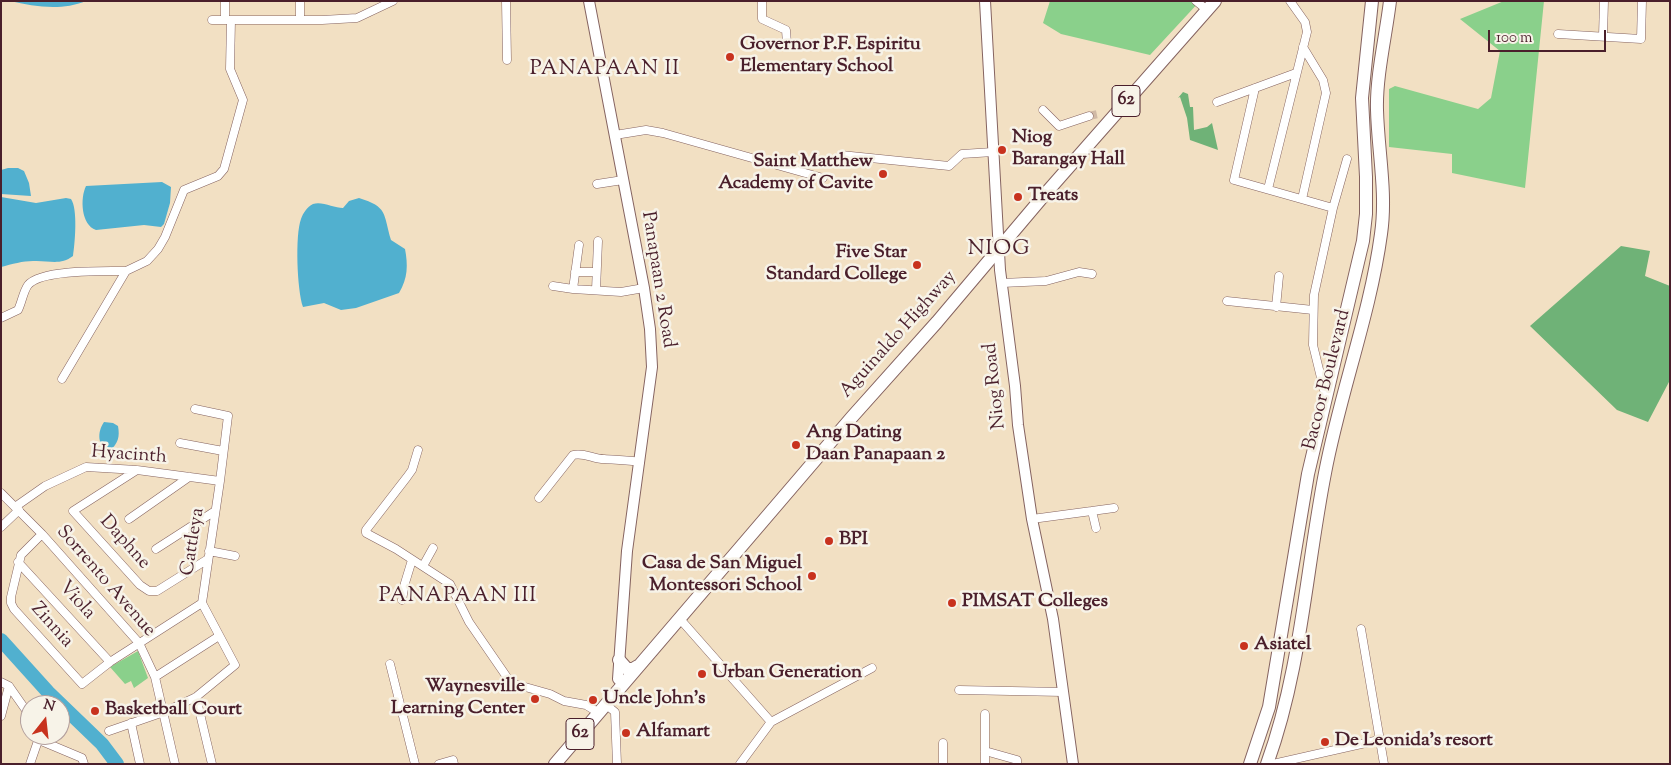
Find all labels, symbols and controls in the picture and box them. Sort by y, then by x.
scale bar [1491,20,1608,52]
text: 100 m [1496,28,1532,49]
place label: Governor P.F. Espiritu Elementary School [740,35,921,79]
marker: Governor P.F. Espiritu Elementary School [724,51,736,63]
district label: PANAPAAN II [528,57,682,83]
road number: 62 [1112,85,1140,116]
place label: Niog Barangay Hall [1012,128,1125,172]
marker: Niog Barangay Hall [996,144,1008,156]
place label: Saint Matthew Academy of Cavite [718,152,873,196]
marker: Saint Matthew Academy of Cavite [877,168,889,180]
place label: Treats [1028,186,1078,208]
marker: Treats [1012,191,1024,203]
street label: Panapaan 2 Road [635,210,679,350]
district label: NIOG [967,237,1031,263]
place label: Five Star Standard College [766,243,907,287]
marker: Five Star Standard College [911,259,923,271]
street label: Aguinaldo Highway [836,267,962,403]
street label: Bacoor Boulevard [1299,307,1357,453]
street label: Niog Road [980,342,1012,430]
place label: Ang Dating Daan Panapaan 2 [806,423,945,467]
marker: Ang Dating Daan Panapaan 2 [790,439,802,451]
street label: Hyacinth [90,442,168,470]
street label: Cattleya [177,506,211,578]
street label: Daphne [94,511,154,575]
street label: Sorrento Avenue [50,522,160,642]
place label: BPI [839,530,868,552]
marker: BPI [823,535,835,547]
place label: Casa de San Miguel Montessori School [642,554,802,598]
marker: Casa de San Miguel Montessori School [806,570,818,582]
street label: Viola [53,577,99,625]
district label: PANAPAAN III [377,584,539,610]
place label: PIMSAT Colleges [962,592,1108,614]
marker: PIMSAT Colleges [946,597,958,609]
street label: Zinnia [25,599,77,653]
place label: Asiatel [1254,635,1311,657]
marker: Asiatel [1238,640,1250,652]
place label: Urban Generation [712,663,862,685]
marker: Urban Generation [696,668,708,680]
place label: Waynesville Learning Center [391,677,525,721]
place label: Uncle John's [603,689,706,711]
marker: Waynesville Learning Center [529,693,541,705]
marker: Uncle John's [587,694,599,706]
north arrow [20,695,70,745]
text: N [41,695,57,718]
place label: Basketball Court [105,700,242,722]
marker: Basketball Court [89,705,101,717]
road number: 62 [566,719,594,750]
place label: Alfamart [636,722,710,744]
marker: Alfamart [620,727,632,739]
place label: De Leonida’s resort [1335,731,1493,753]
marker: De Leonida’s resort [1319,736,1331,748]

